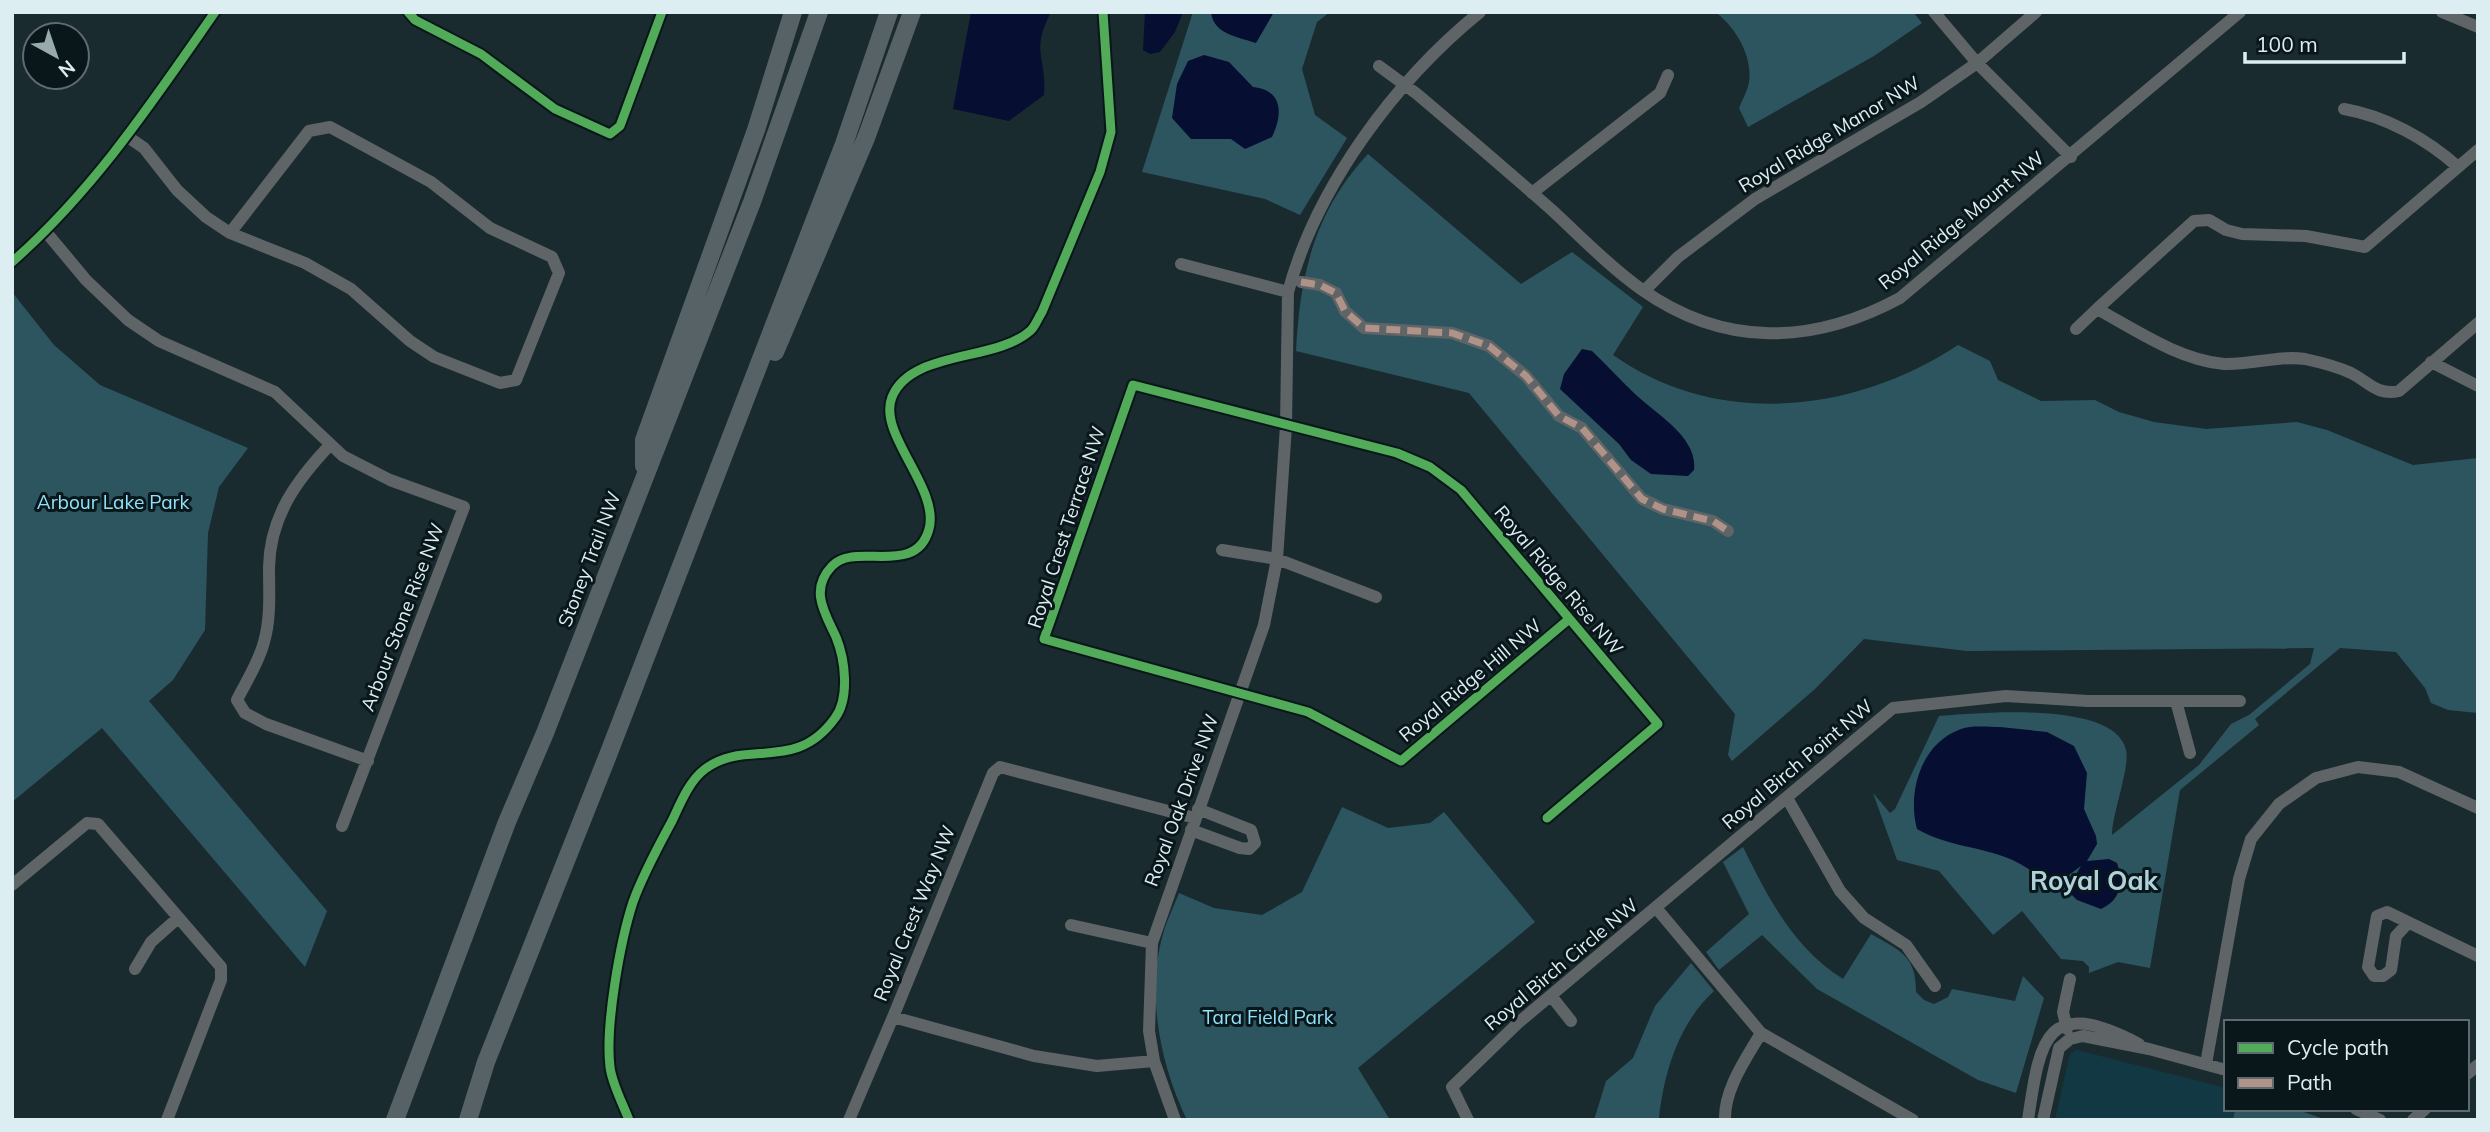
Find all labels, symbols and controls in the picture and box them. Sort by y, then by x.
north arrow [21,21,91,91]
scale bar [2245,21,2404,65]
text: 100 m [2256,31,2318,57]
text: N [54,55,80,83]
street label: Royal Ridge Manor NW [1734,70,1924,198]
street label: Royal Ridge Mount NW [1873,146,2049,294]
street label: Royal Crest Terrace NW [1022,423,1110,631]
street label: Stoney Trail NW [552,488,626,630]
park label: Arbour Lake Park [37,490,189,514]
street label: Royal Ridge Rise NW [1489,500,1629,660]
street label: Arbour Stone Rise NW [355,520,449,714]
street label: Royal Ridge Hill NW [1394,613,1546,747]
street label: Royal Birch Point NW [1717,694,1877,834]
street label: Royal Oak Drive NW [1139,711,1223,889]
street label: Royal Crest Way NW [868,822,960,1004]
district label: Royal Oak [2030,864,2159,897]
street label: Royal Birch Circle NW [1479,893,1643,1035]
park label: Tara Field Park [1203,1005,1334,1029]
legend [2224,1020,2469,1111]
text: Cycle path [2287,1034,2389,1060]
text: Path [2287,1069,2332,1095]

